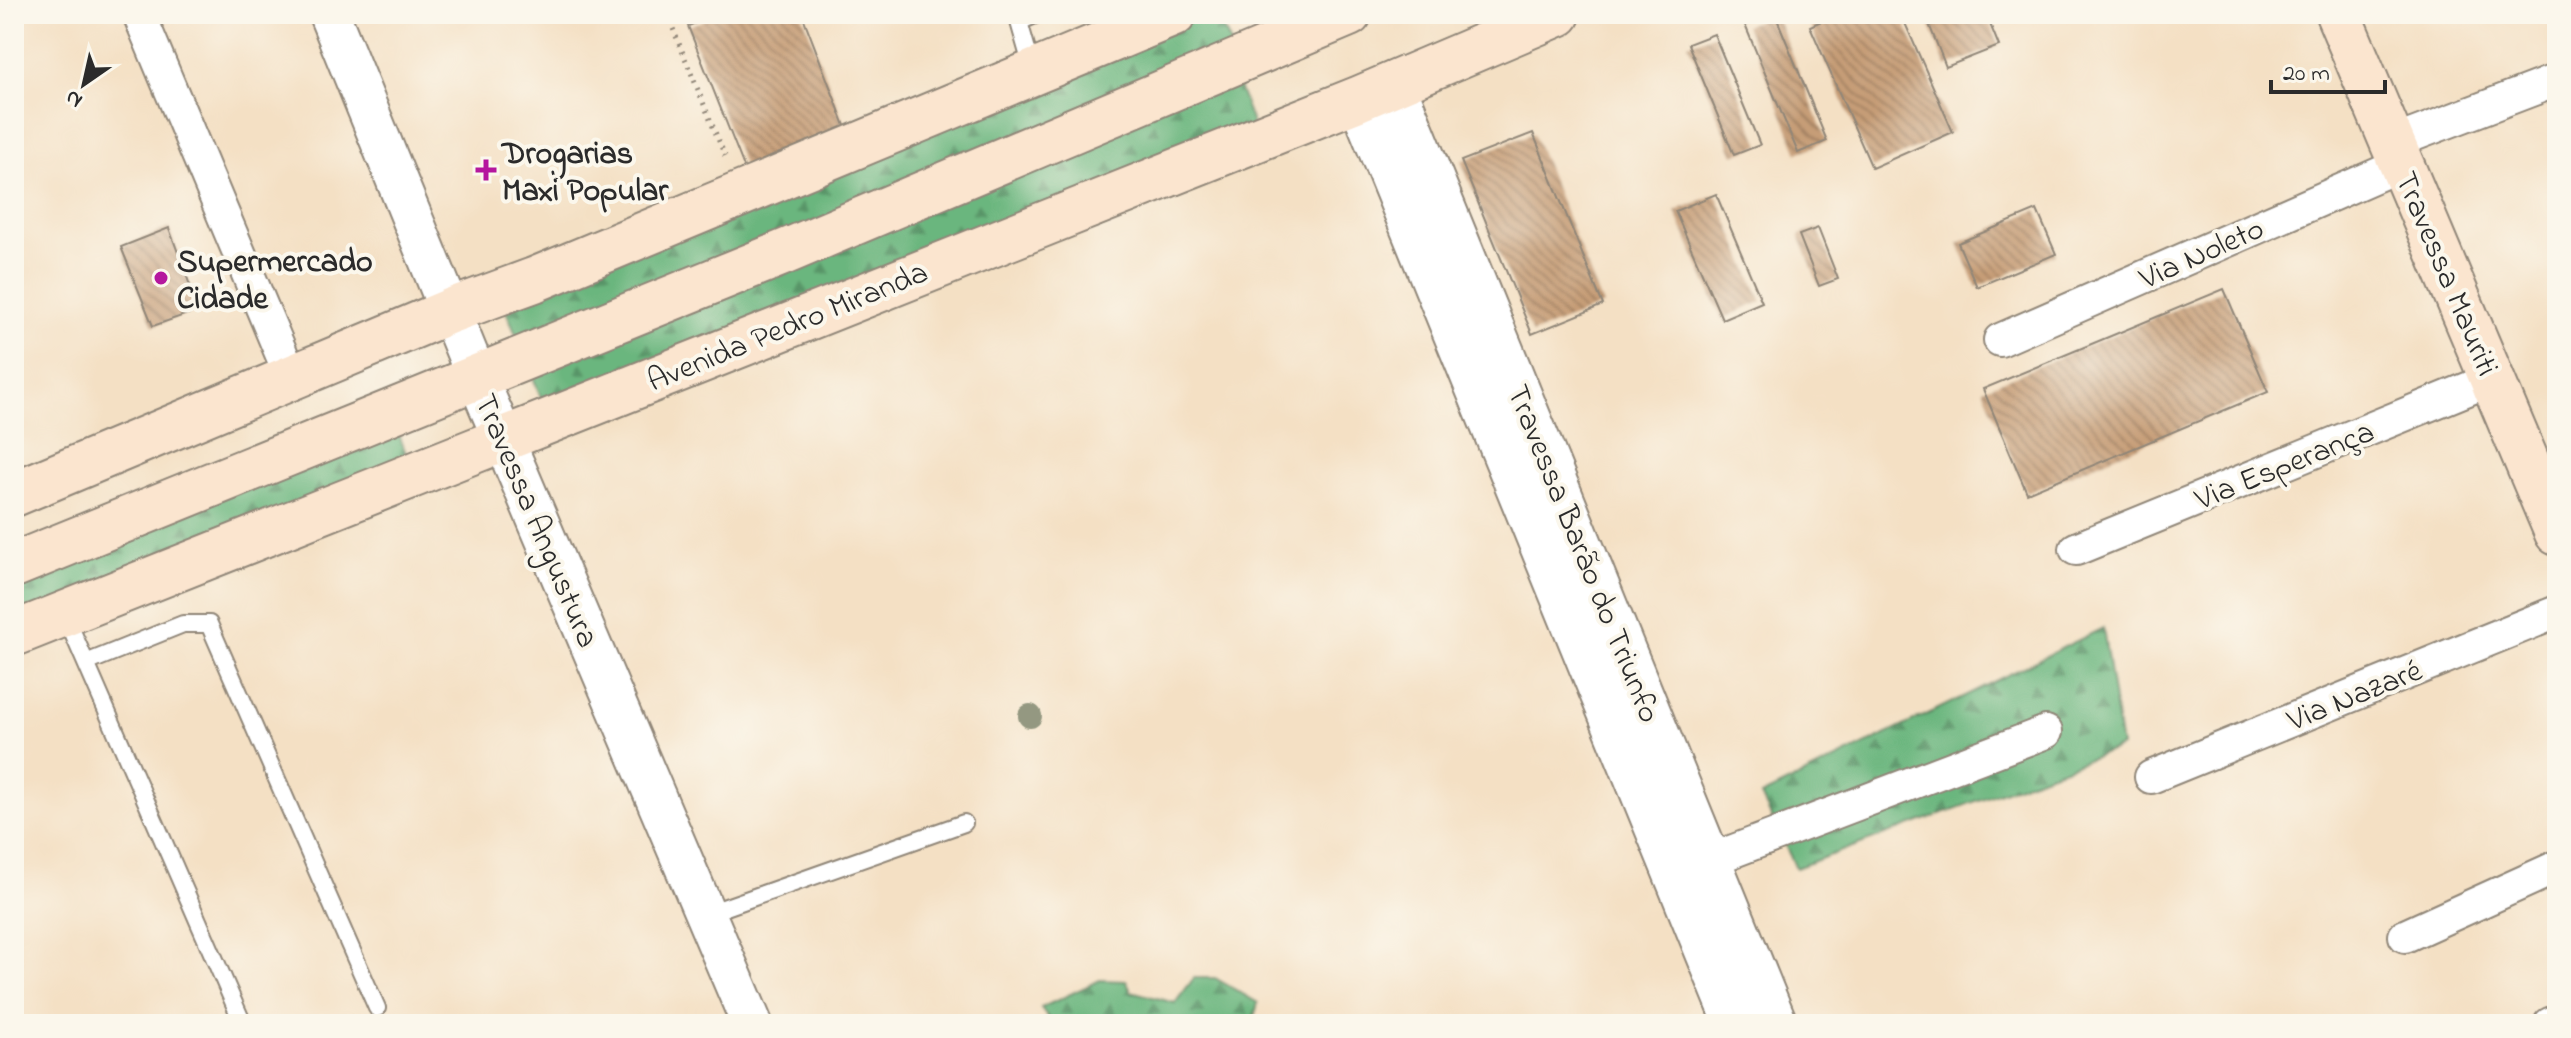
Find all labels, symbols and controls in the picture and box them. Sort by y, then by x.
north arrow [44,44,124,124]
scale bar [2271,44,2385,94]
text: 20 m [2283,57,2330,92]
text: N [59,81,90,116]
place label: Drogarias Maxi Popular [500,132,669,216]
marker: Drogarias Maxi Popular [477,161,495,179]
street label: Travessa Mauriti [2381,165,2509,384]
street label: Via Noleto [2132,207,2272,304]
place label: Supermercado Cidade [177,240,373,324]
street label: Avenida Pedro Miranda [641,250,936,406]
marker: Supermercado Cidade [152,269,170,287]
street label: Travessa Barão do Triunfo [1492,378,1671,730]
street label: Travessa Angustura [460,387,609,656]
street label: Via Esperança [2188,410,2382,525]
street label: Via Nazaré [2280,649,2430,746]

